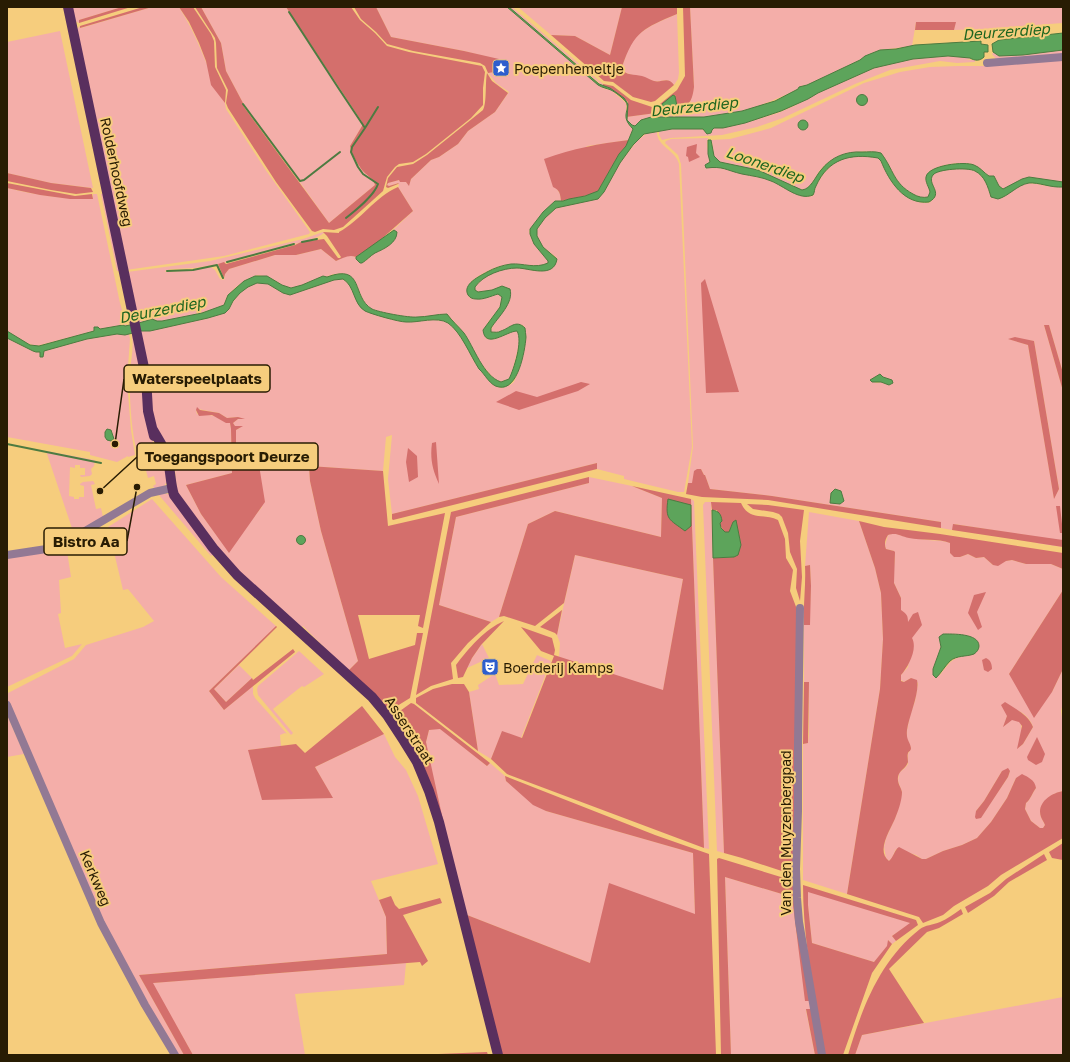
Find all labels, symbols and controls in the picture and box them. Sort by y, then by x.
water label: Deurzerdiep [962,19,1052,43]
place icon: Poepenhemeltje [491,58,511,78]
place label: Poepenhemeltje [514,60,624,77]
water label: Deurzerdiep [650,92,740,120]
street label: Rolderhoofdweg [97,116,137,228]
water label: Loonerdiep [724,142,808,186]
water label: Deurzerdiep [117,291,208,326]
callout: Waterspeelplaats [124,365,270,392]
text: Waterspeelplaats [132,369,262,387]
callout: Toegangspoort Deurze [137,443,318,470]
text: Toegangspoort Deurze [144,447,310,465]
callout: Bistro Aa [44,528,127,555]
text: Bistro Aa [53,532,120,550]
theatre icon: Boerderij Kamps [480,657,500,677]
place label: Boerderij Kamps [503,659,613,676]
street label: Asserstraat [382,693,438,767]
street label: Van den Muyzenbergpad [777,750,794,916]
street label: Kerkweg [77,848,115,908]

